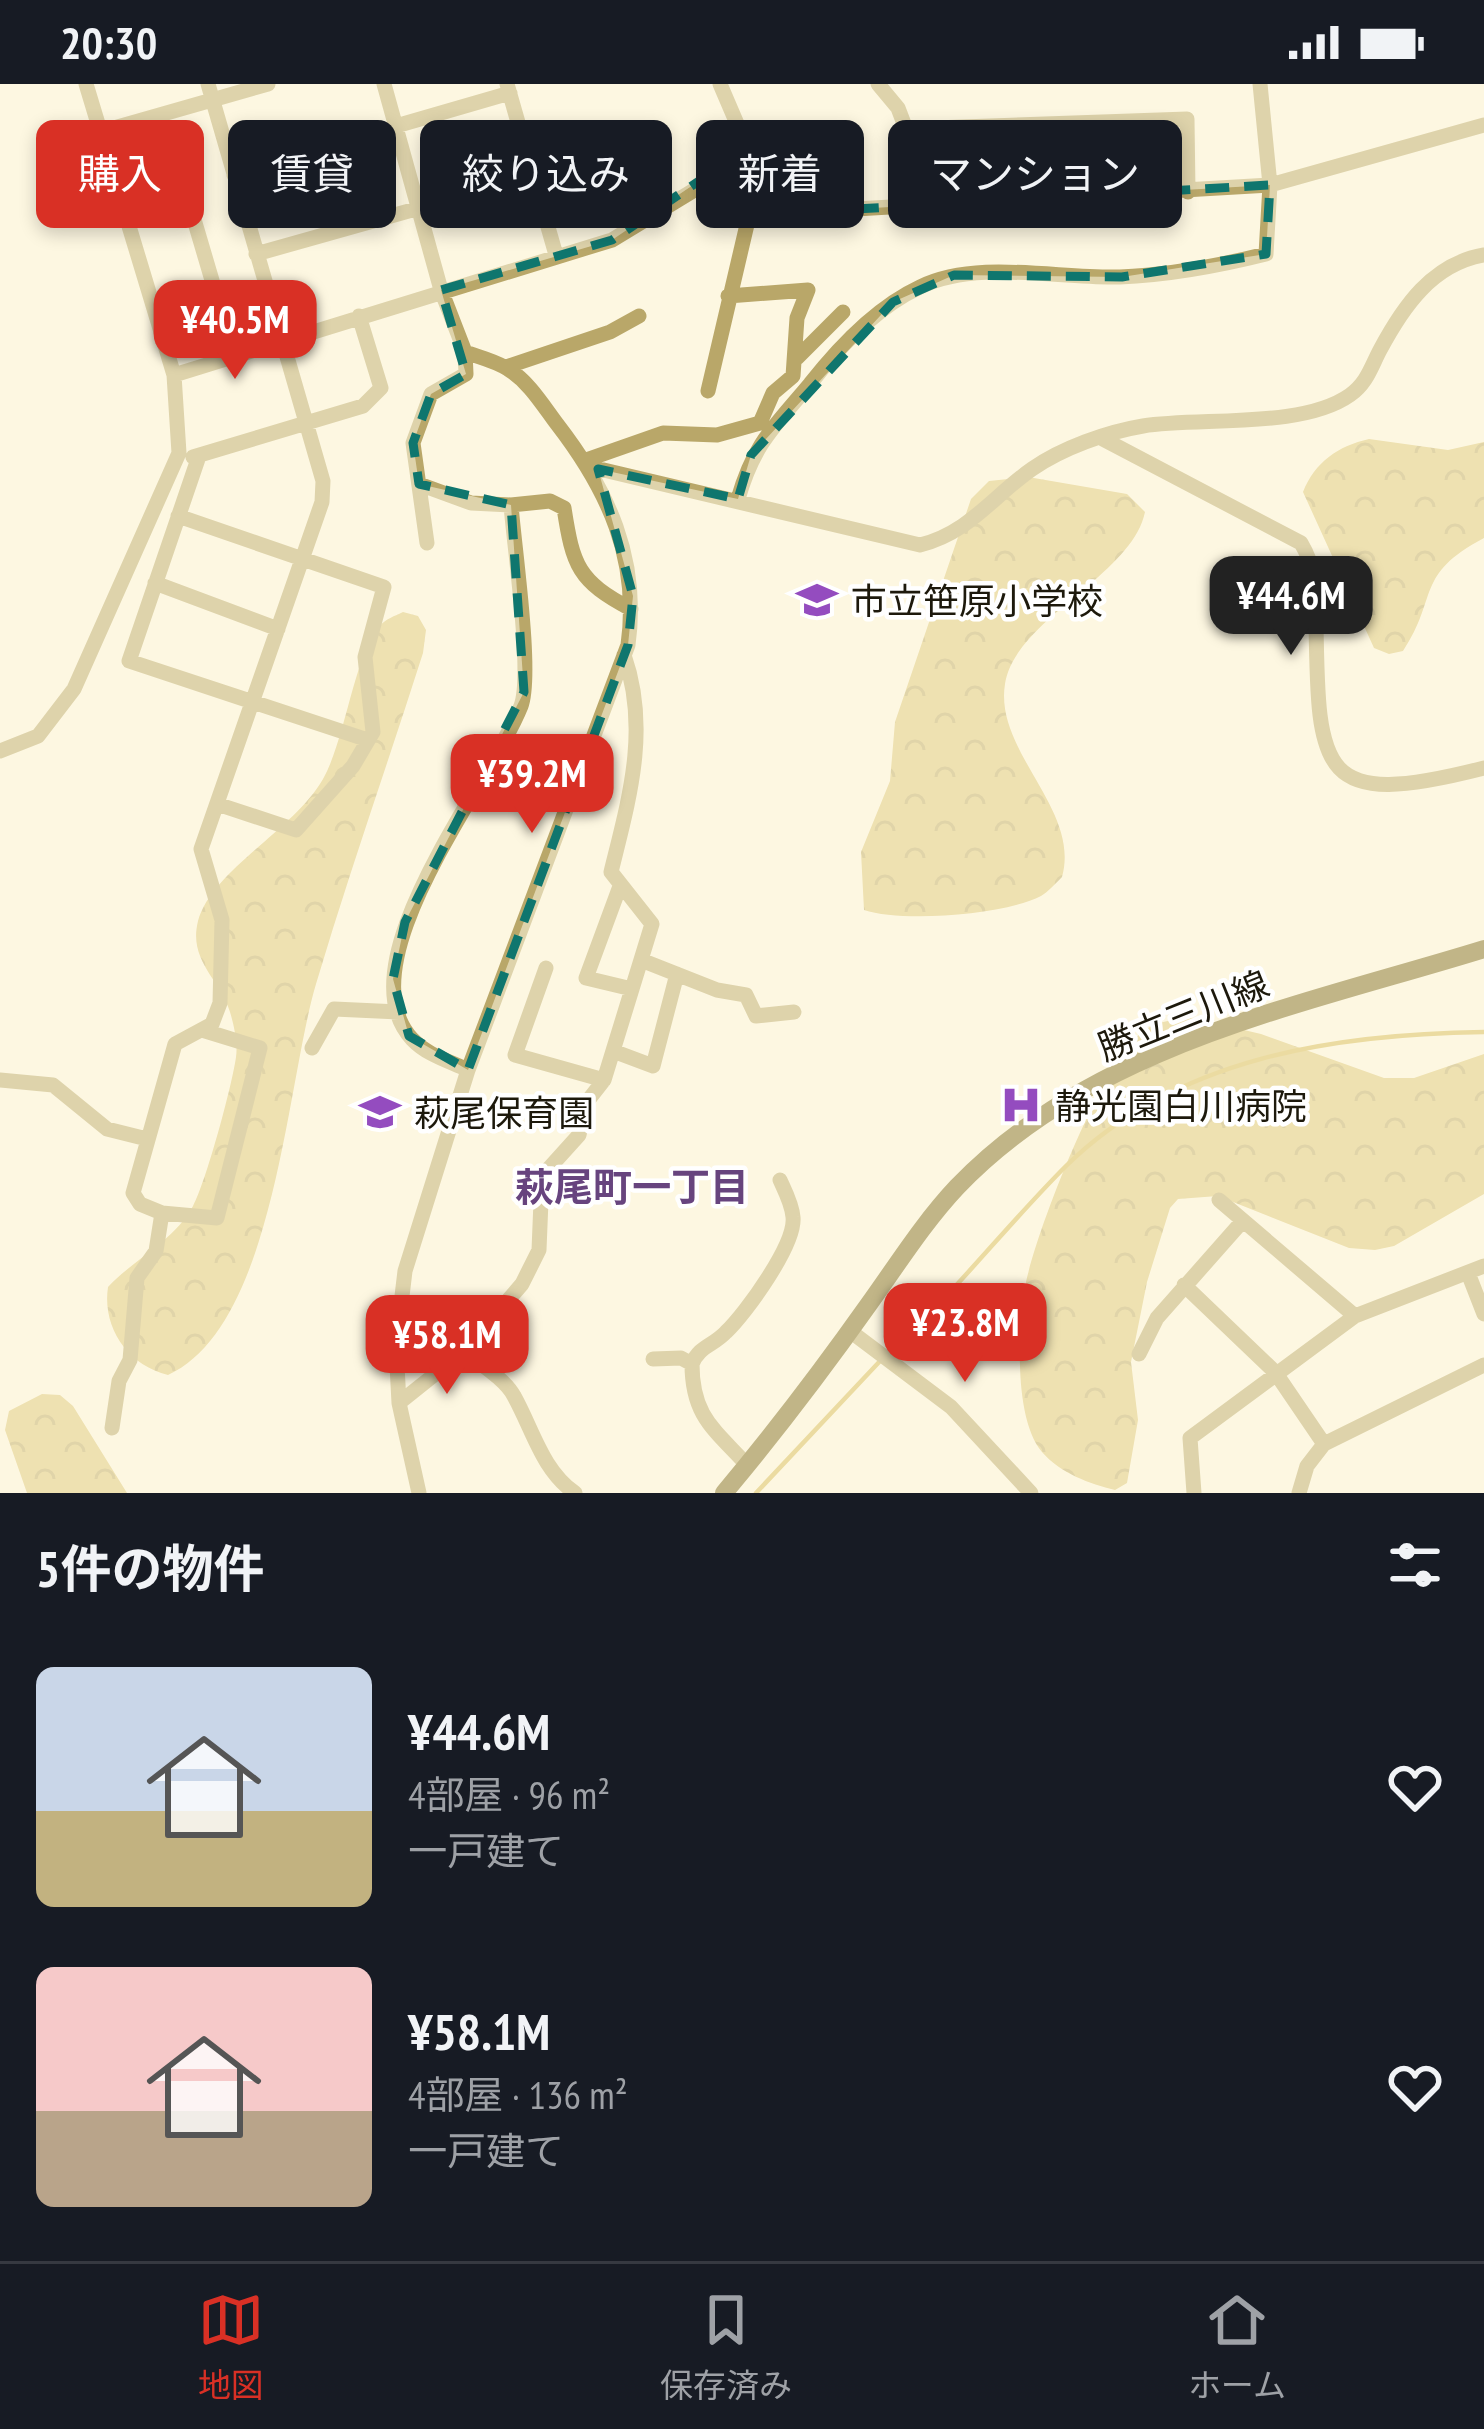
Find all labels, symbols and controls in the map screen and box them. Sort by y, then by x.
text: 20:30 [60,13,157,71]
chip: 購入 [36,120,204,228]
chip: 賃貸 [228,120,396,228]
chip: 絞り込み [420,120,672,228]
chip: 新着 [696,120,864,228]
chip: マンション [888,120,1182,228]
pin: ¥40.5M [137,280,333,382]
text: ¥40.5M [181,293,289,344]
pin: ¥44.6M [1193,556,1389,658]
text: ¥44.6M [1237,569,1345,620]
school or university icon: 市立笹原小学校 [794,577,840,623]
place label: 市立笹原小学校 [851,577,1103,624]
pin: ¥39.2M [434,734,630,836]
text: ¥39.2M [478,747,586,798]
street label: 勝立三川線 [1091,959,1275,1071]
hospital icon: 静光園白川病院 [998,1082,1044,1128]
place label: 静光園白川病院 [1055,1082,1307,1129]
school or university icon: 萩尾保育園 [357,1089,403,1135]
place label: 萩尾保育園 [414,1089,594,1136]
district label: 萩尾町一丁目 [515,1161,749,1212]
pin: ¥23.8M [867,1283,1063,1385]
pin: ¥58.1M [349,1295,545,1397]
text: ¥23.8M [911,1296,1019,1347]
text: ¥58.1M [393,1308,501,1359]
icon: filters [1382,1532,1448,1598]
text: 5件の物件 [36,1535,264,1601]
text: ¥44.6M [408,1698,550,1764]
icon: home [132,1715,276,1859]
icon: heart [1382,1754,1448,1820]
text: 4部屋 · 96 m² [408,1769,610,1820]
text: 一戸建て [408,1825,564,1876]
text: ¥58.1M [408,1998,550,2064]
icon: home [132,2015,276,2159]
icon: heart [1382,2054,1448,2120]
text: 4部屋 · 136 m² [408,2069,628,2120]
text: 一戸建て [408,2125,564,2176]
tab: 地図 [198,2287,264,2407]
tab: 保存済み [660,2287,792,2407]
tab: ホーム [1188,2287,1286,2407]

